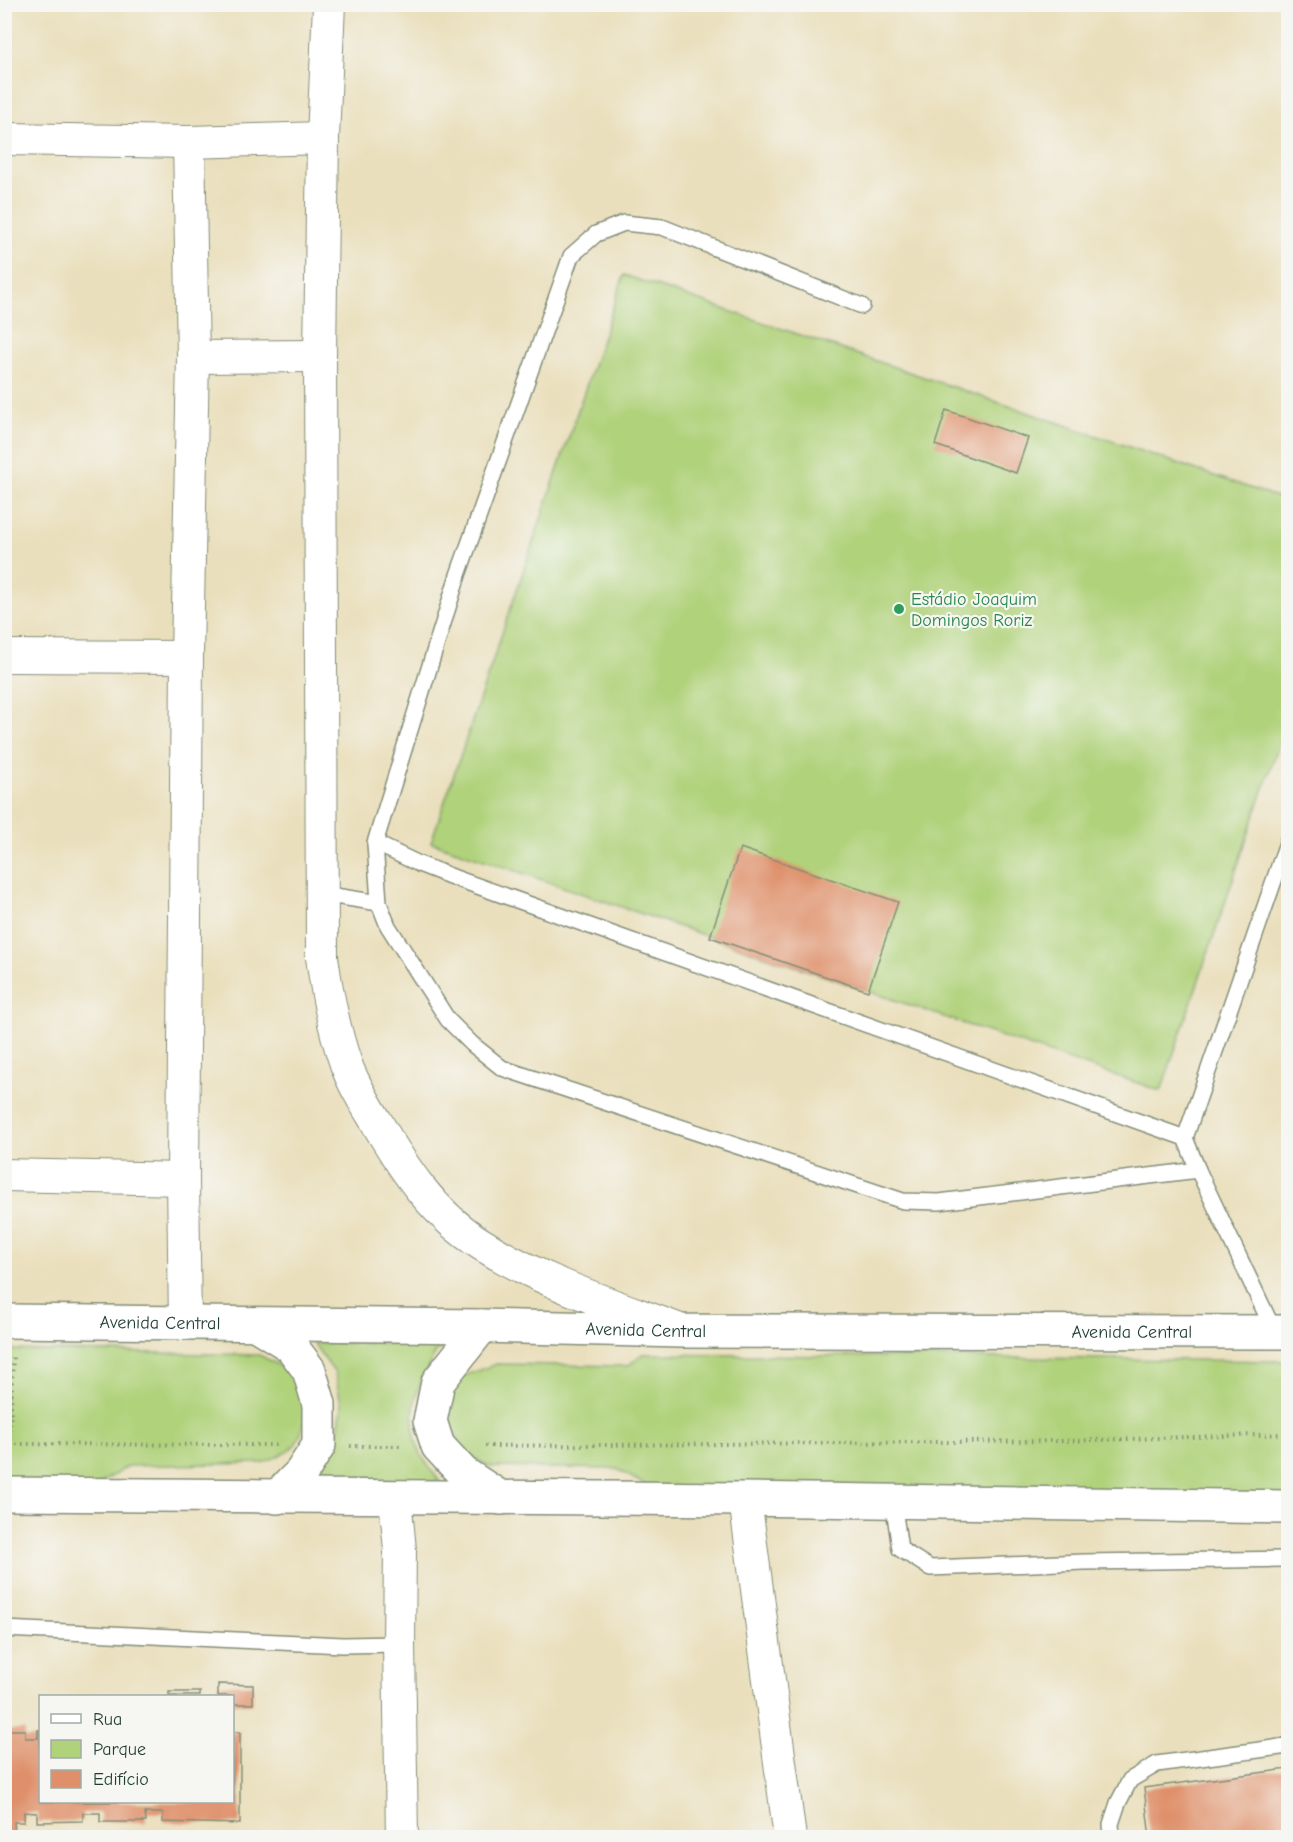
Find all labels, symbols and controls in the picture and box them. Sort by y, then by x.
place label: Estádio Joaquim Domingos Roriz [911,589,1037,631]
marker: Estádio Joaquim Domingos Roriz [892,602,906,616]
street label: Avenida Central [99,1312,221,1334]
street label: Avenida Central [585,1318,706,1342]
street label: Avenida Central [1071,1321,1192,1342]
legend [39,1695,234,1803]
text: Rua [93,1709,122,1730]
text: Parque [93,1739,146,1760]
text: Edifício [93,1769,149,1790]

